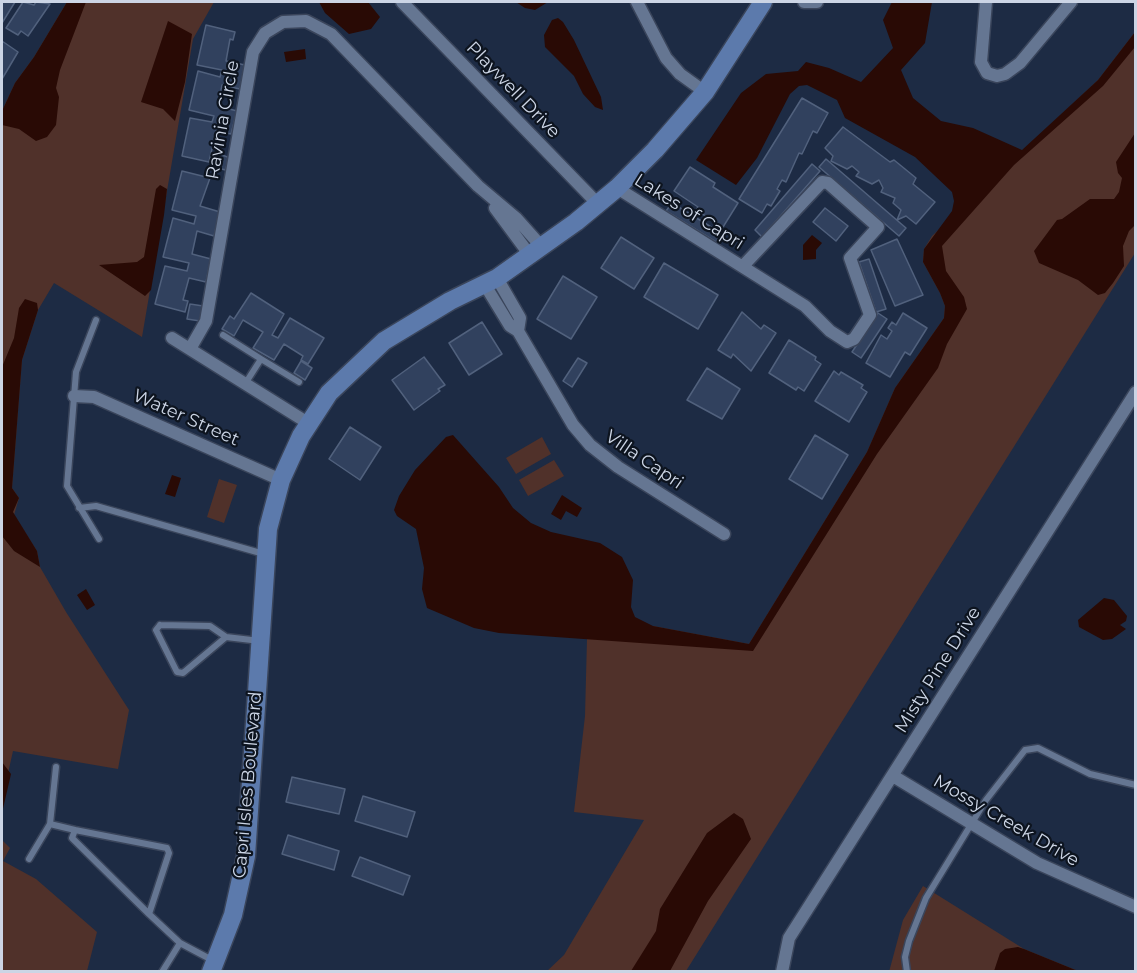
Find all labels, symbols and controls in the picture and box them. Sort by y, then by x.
street label: Playwell Drive [462,37,564,143]
street label: Ravinia Circle [202,59,244,181]
street label: Lakes of Capri [630,170,748,254]
street label: Water Street [130,385,242,451]
street label: Villa Capri [601,426,687,494]
street label: Misty Pine Drive [891,603,985,737]
street label: Capri Isles Boulevard [229,691,267,879]
street label: Mossy Creek Drive [929,770,1083,872]

